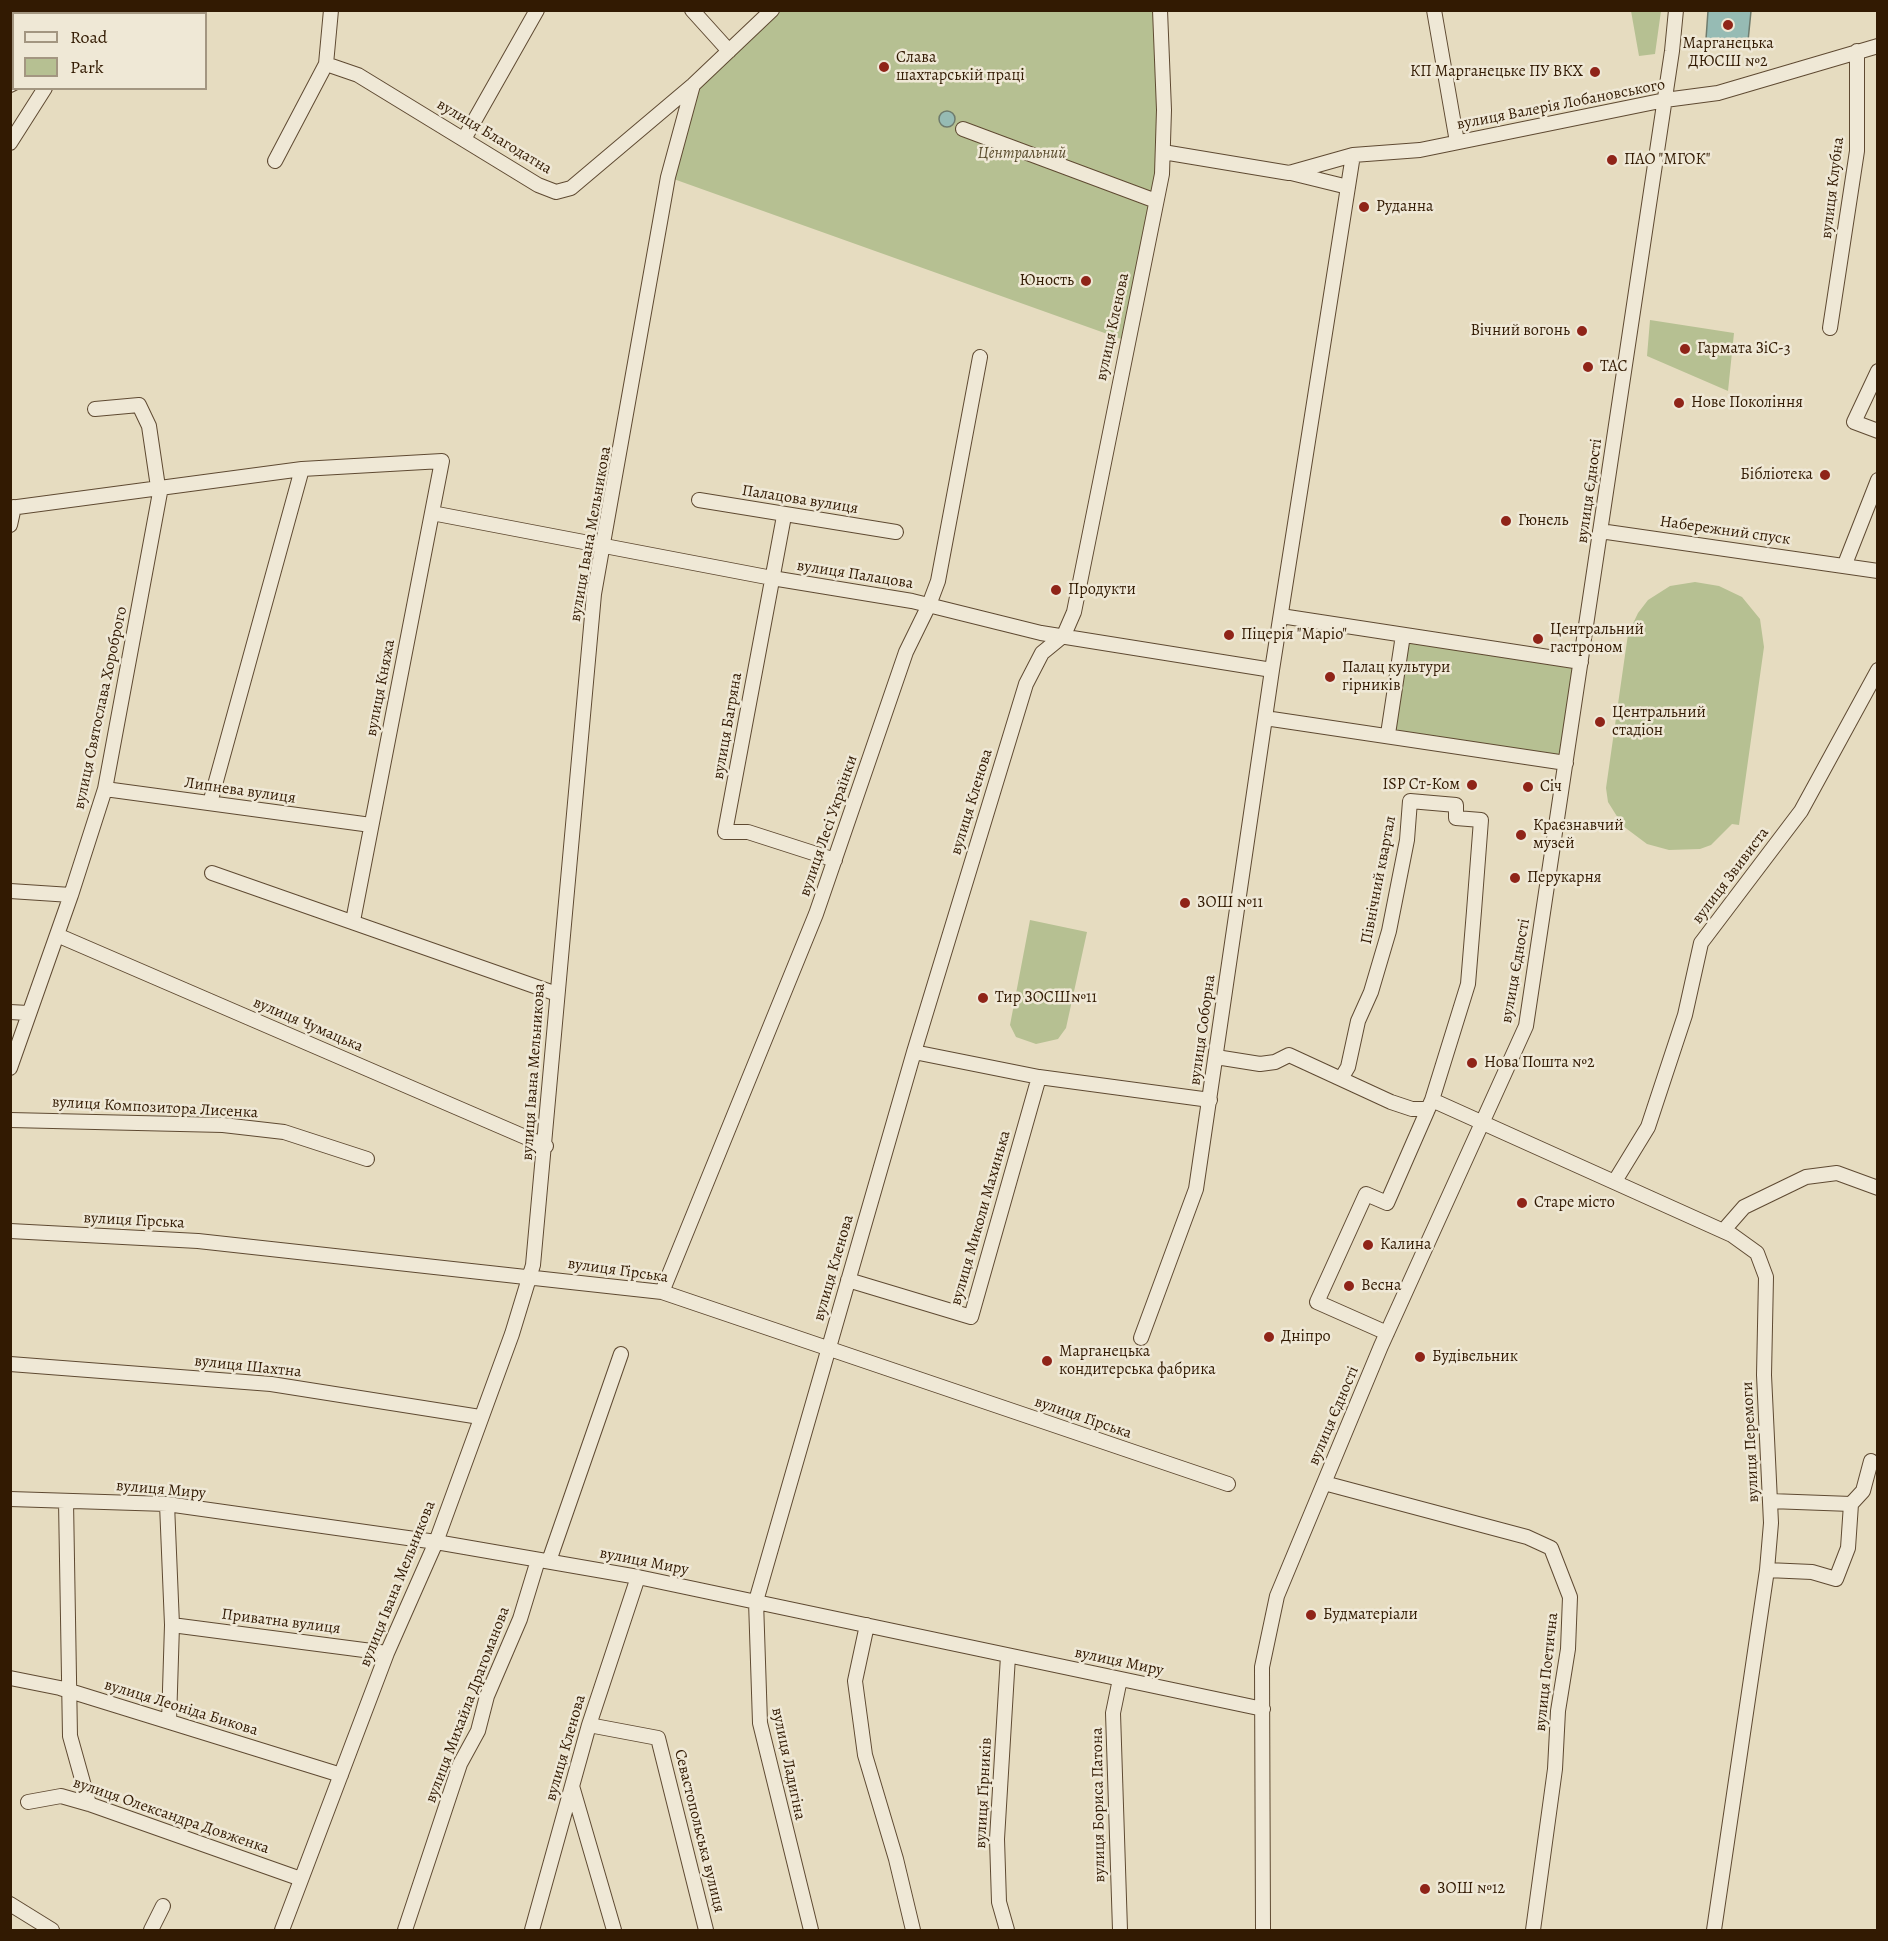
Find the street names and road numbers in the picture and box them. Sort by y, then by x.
street label: вулиця Валерія Лобановського [1455,75,1667,135]
street label: вулиця Благодатна [433,95,555,179]
street label: вулиця Клубна [1817,136,1849,240]
street label: вулиця Кленова [1092,271,1134,383]
street label: вулиця Єдності [1573,437,1607,545]
street label: вулиця Івана Мельникова [566,445,616,623]
street label: Палацова вулиця [740,481,860,519]
street label: Набережний спуск [1658,512,1792,550]
street label: вулиця Палацова [795,556,915,594]
street label: вулиця Святослава Хороброго [70,605,132,811]
street label: вулиця Княжа [362,638,400,738]
street label: вулиця Багряна [709,671,747,781]
street label: вулиця Кленова [947,747,997,857]
street label: вулиця Лесі Українки [796,753,862,899]
street label: Липнева вулиця [183,774,297,808]
street label: Північний квартал [1357,814,1401,946]
street label: вулиця Звивиста [1689,824,1773,928]
street label: вулиця Єдності [1497,917,1535,1025]
street label: вулиця Соборна [1186,974,1220,1086]
street label: вулиця Івана Мельникова [518,983,550,1161]
street label: вулиця Чумацька [250,993,366,1057]
street label: вулиця Композитора Лисенка [51,1093,259,1123]
street label: вулиця Миколи Махинька [947,1128,1015,1308]
street label: вулиця Гірська [83,1209,185,1233]
street label: вулиця Кленова [810,1213,858,1323]
street label: вулиця Гірська [566,1254,670,1288]
street label: вулиця Шахтна [193,1352,303,1382]
street label: вулиця Єдності [1305,1364,1363,1468]
street label: вулиця Перемоги [1738,1381,1764,1503]
street label: вулиця Гірська [1032,1392,1134,1444]
street label: вулиця Миру [115,1477,207,1503]
street label: вулиця Івана Мельникова [356,1498,440,1670]
street label: вулиця Миру [598,1544,690,1580]
street label: вулиця Михайла Драгоманова [422,1604,514,1806]
street label: Приватна вулиця [220,1605,342,1639]
street label: вулиця Поетична [1531,1612,1563,1732]
street label: вулиця Миру [1073,1643,1165,1681]
street label: вулиця Леоніда Бикова [102,1675,260,1741]
street label: вулиця Кленова [542,1693,590,1803]
street label: вулиця Ладигіна [767,1706,809,1822]
street label: вулиця Бориса Патона [1088,1727,1110,1883]
street label: вулиця Гірників [972,1737,996,1849]
street label: Севастопольська вулиця [669,1747,729,1915]
street label: вулиця Олександра Довженка [70,1773,272,1859]

